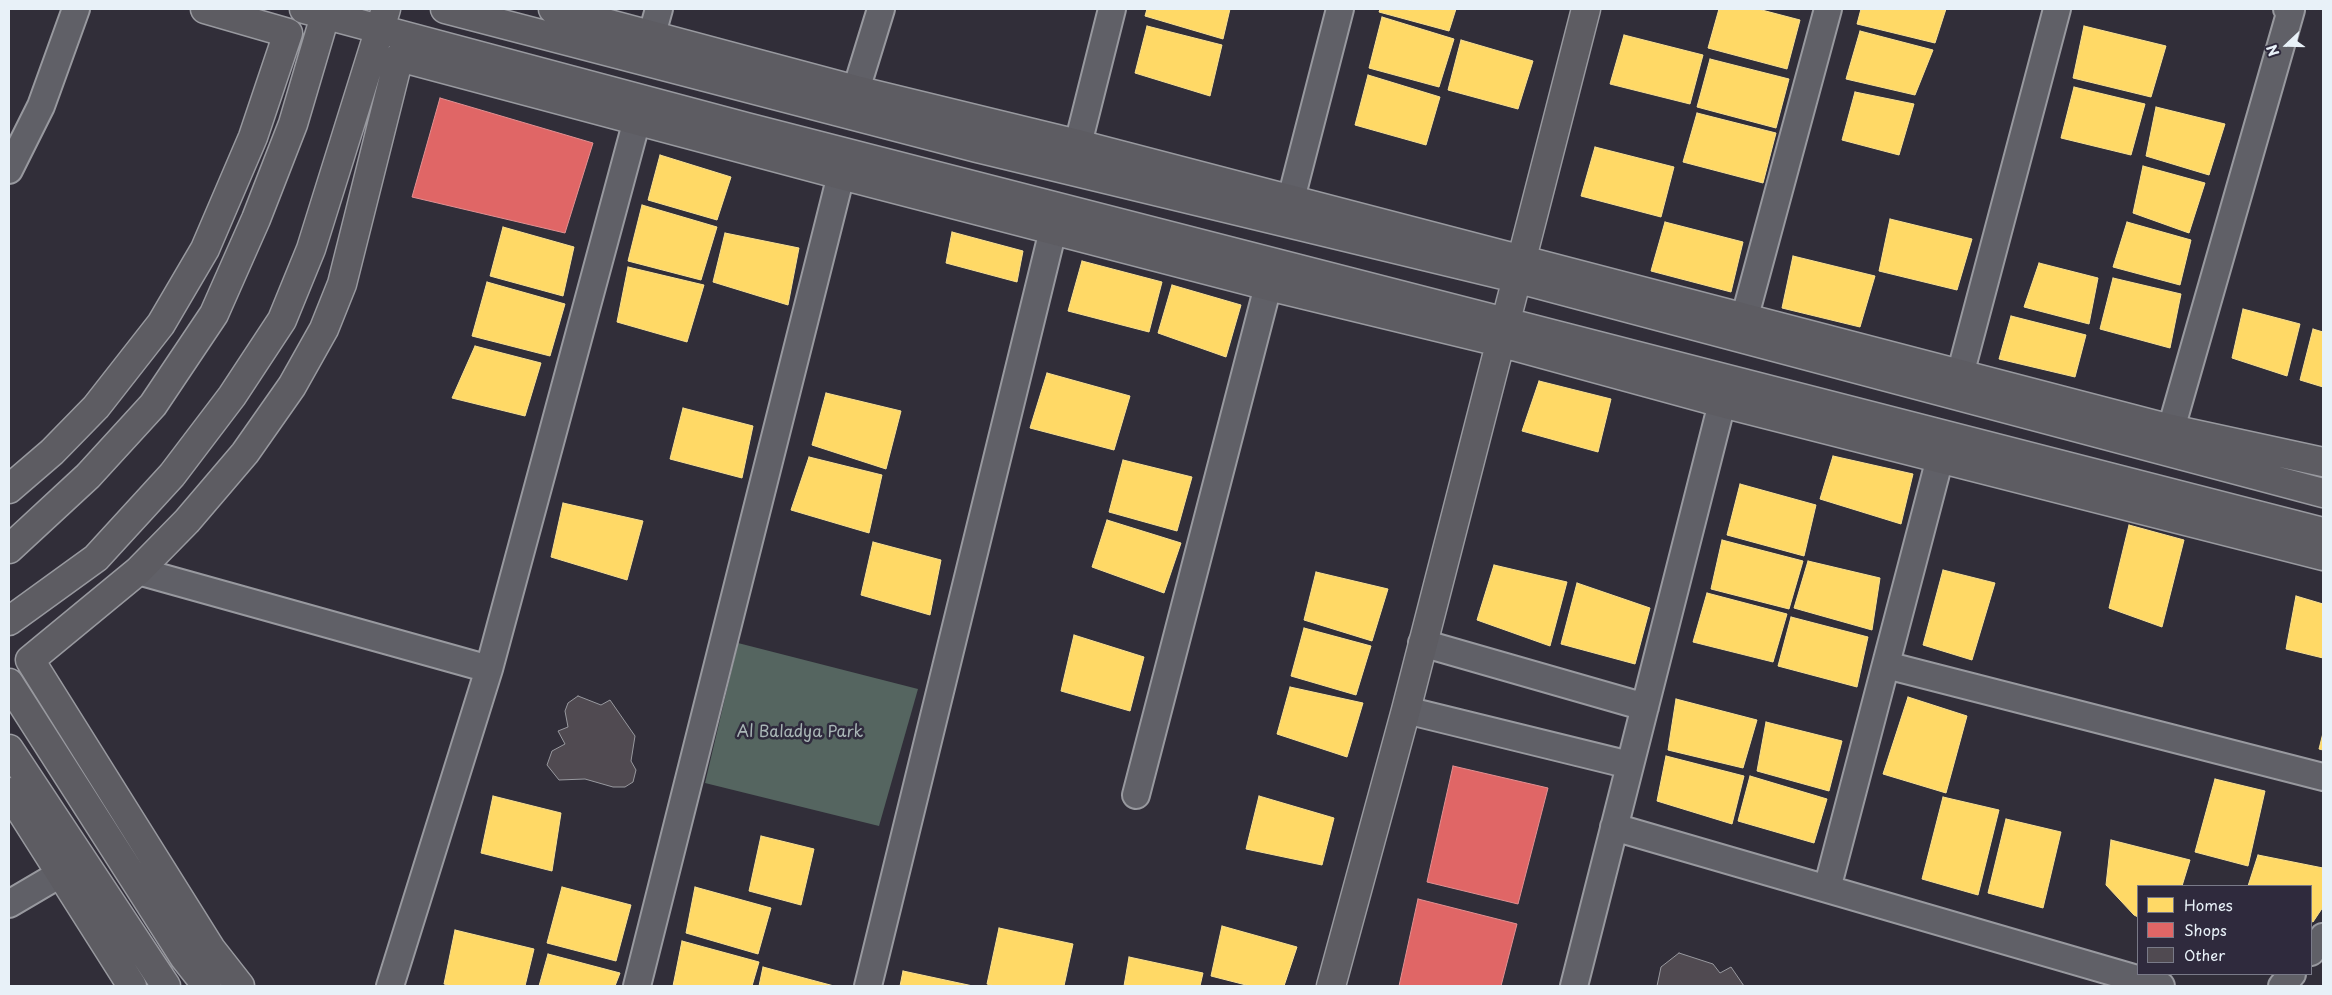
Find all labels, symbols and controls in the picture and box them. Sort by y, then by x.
north arrow [2262,20,2312,70]
text: N [2261,42,2284,59]
park label: Al Baladya Park [737,723,863,743]
legend [2137,885,2312,975]
text: Homes [2184,893,2233,916]
text: Shops [2184,918,2227,941]
text: Other [2184,943,2225,966]

